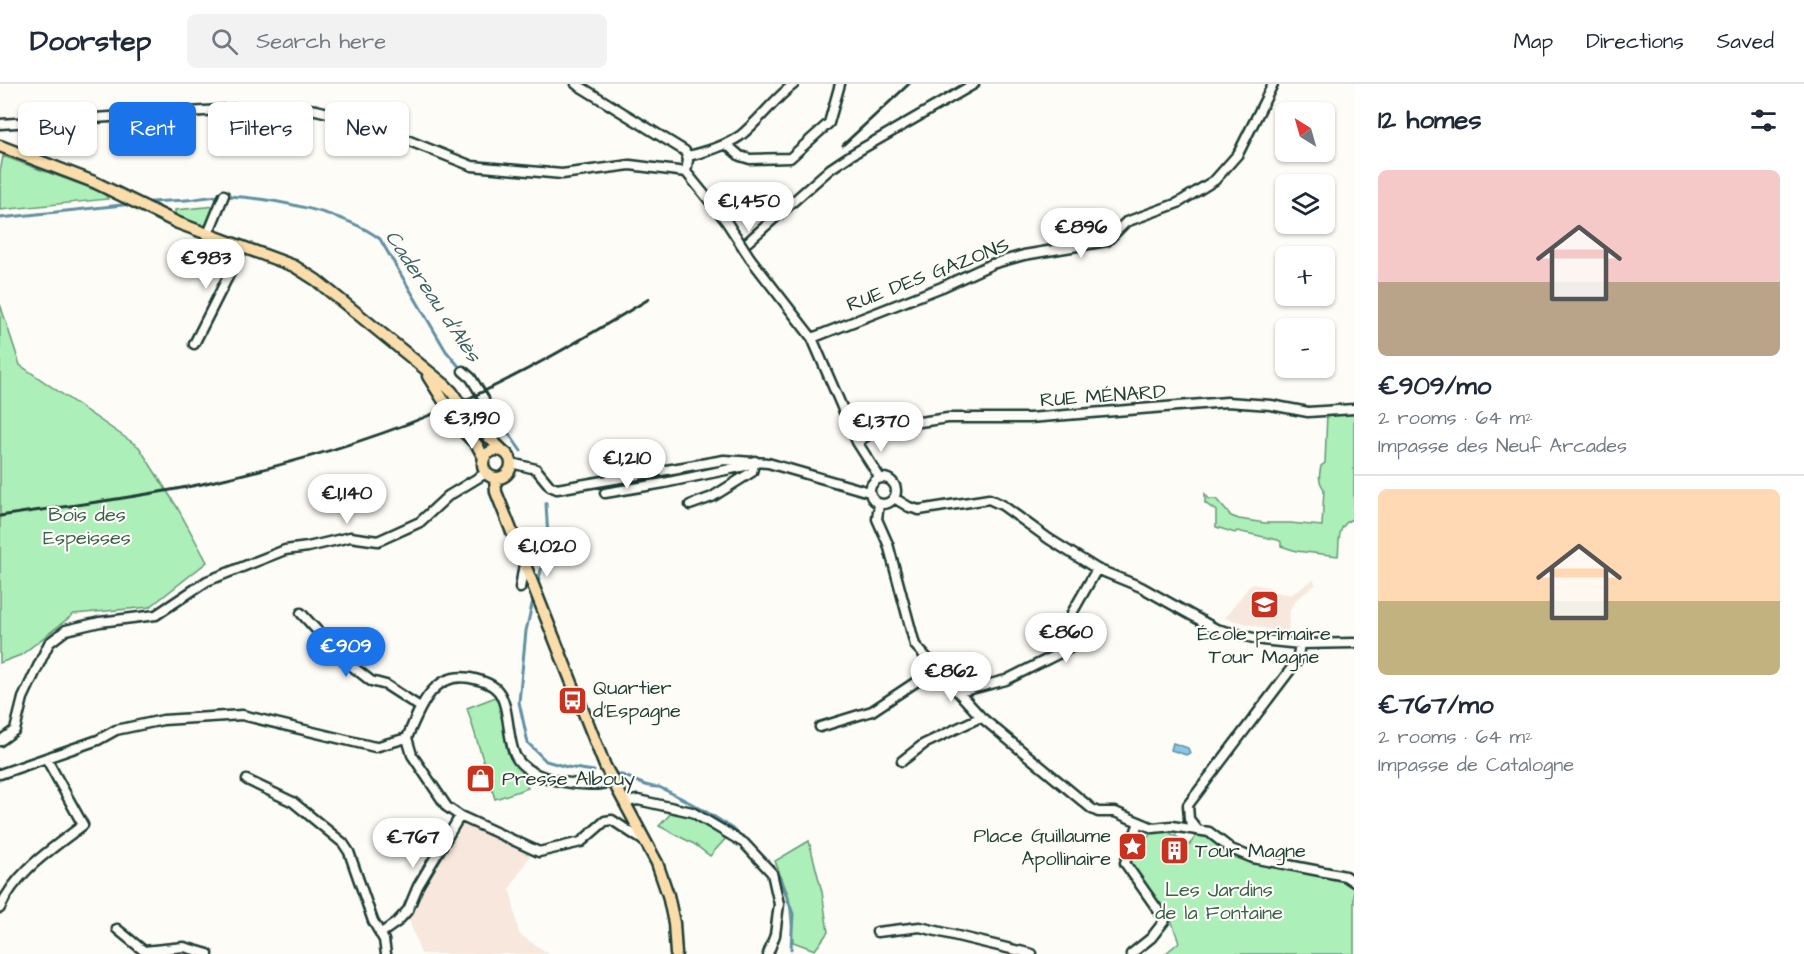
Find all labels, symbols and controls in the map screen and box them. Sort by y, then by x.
search box [187,14,607,68]
text: Doorstep [30,22,151,61]
icon: search [208,25,241,58]
text: Search here [256,26,386,57]
text: Map [1513,27,1553,56]
text: Directions [1586,27,1684,56]
text: Saved [1717,27,1774,56]
chip: Buy [18,102,97,156]
chip: Rent [109,102,196,156]
chip: Filters [208,102,313,156]
chip: New [325,102,409,156]
north arrow [1275,102,1335,162]
map controls [1275,102,1335,378]
text: 12 homes [1378,102,1481,138]
icon: filters [1747,104,1780,137]
button: layers [1275,174,1335,234]
pin: €1,450 [700,182,798,233]
text: €1,450 [718,187,780,215]
pin: €896 [1045,208,1117,259]
icon: home [1525,209,1633,317]
text: €896 [1055,213,1107,241]
water label: Cadereau d'Alès [378,224,489,369]
street label: RUE DES GAZONS [843,231,1013,319]
pin: €983 [170,239,242,290]
text: €983 [181,244,231,272]
button: + [1275,246,1335,306]
button: − [1275,318,1335,378]
text: €909/mo [1378,368,1491,404]
street label: RUE MÉNARD [1039,378,1167,414]
pin: €3,190 [423,399,521,450]
pin: €1,370 [832,402,930,453]
text: €3,190 [444,404,500,432]
text: 2 rooms · 64 m² [1378,404,1533,432]
text: €1,370 [852,407,910,435]
text: Impasse des Neuf Arcades [1378,432,1627,460]
pin: €1,210 [578,439,676,490]
text: €1,210 [603,444,651,472]
pin: €1,140 [298,474,396,525]
text: €1,140 [322,479,372,507]
park label: Bois des Espeisses [43,501,131,552]
pin: €1,020 [498,527,596,578]
icon: home [1525,528,1633,636]
text: €1,020 [518,532,576,560]
school or university icon: École primaire Tour Magne [1248,588,1280,620]
pin: €860 [1030,613,1102,664]
text: €860 [1039,618,1093,646]
place label: École primaire Tour Magne [1197,620,1331,672]
pin: €909 [310,627,382,678]
text: €909 [320,632,372,660]
pin: €862 [915,652,987,703]
text: €862 [925,657,977,685]
place label: Quartier d'Espagne [593,674,681,726]
bus stop icon: Quartier d'Espagne [556,684,588,716]
text: €767/mo [1378,687,1494,723]
text: 2 rooms · 64 m² [1378,723,1533,751]
text: Impasse de Catalogne [1378,751,1574,779]
shop icon: Presse Albouy [465,763,497,795]
place label: Presse Albouy [502,765,635,794]
pin: €767 [377,818,449,869]
place label: Place Guillaume Apollinaire [973,822,1111,873]
text: €767 [386,823,440,851]
place icon: Place Guillaume Apollinaire [1116,831,1148,863]
building icon: Tour Magne [1158,835,1190,867]
place label: Tour Magne [1195,837,1306,866]
park label: Les Jardins de la Fontaine [1155,876,1283,927]

